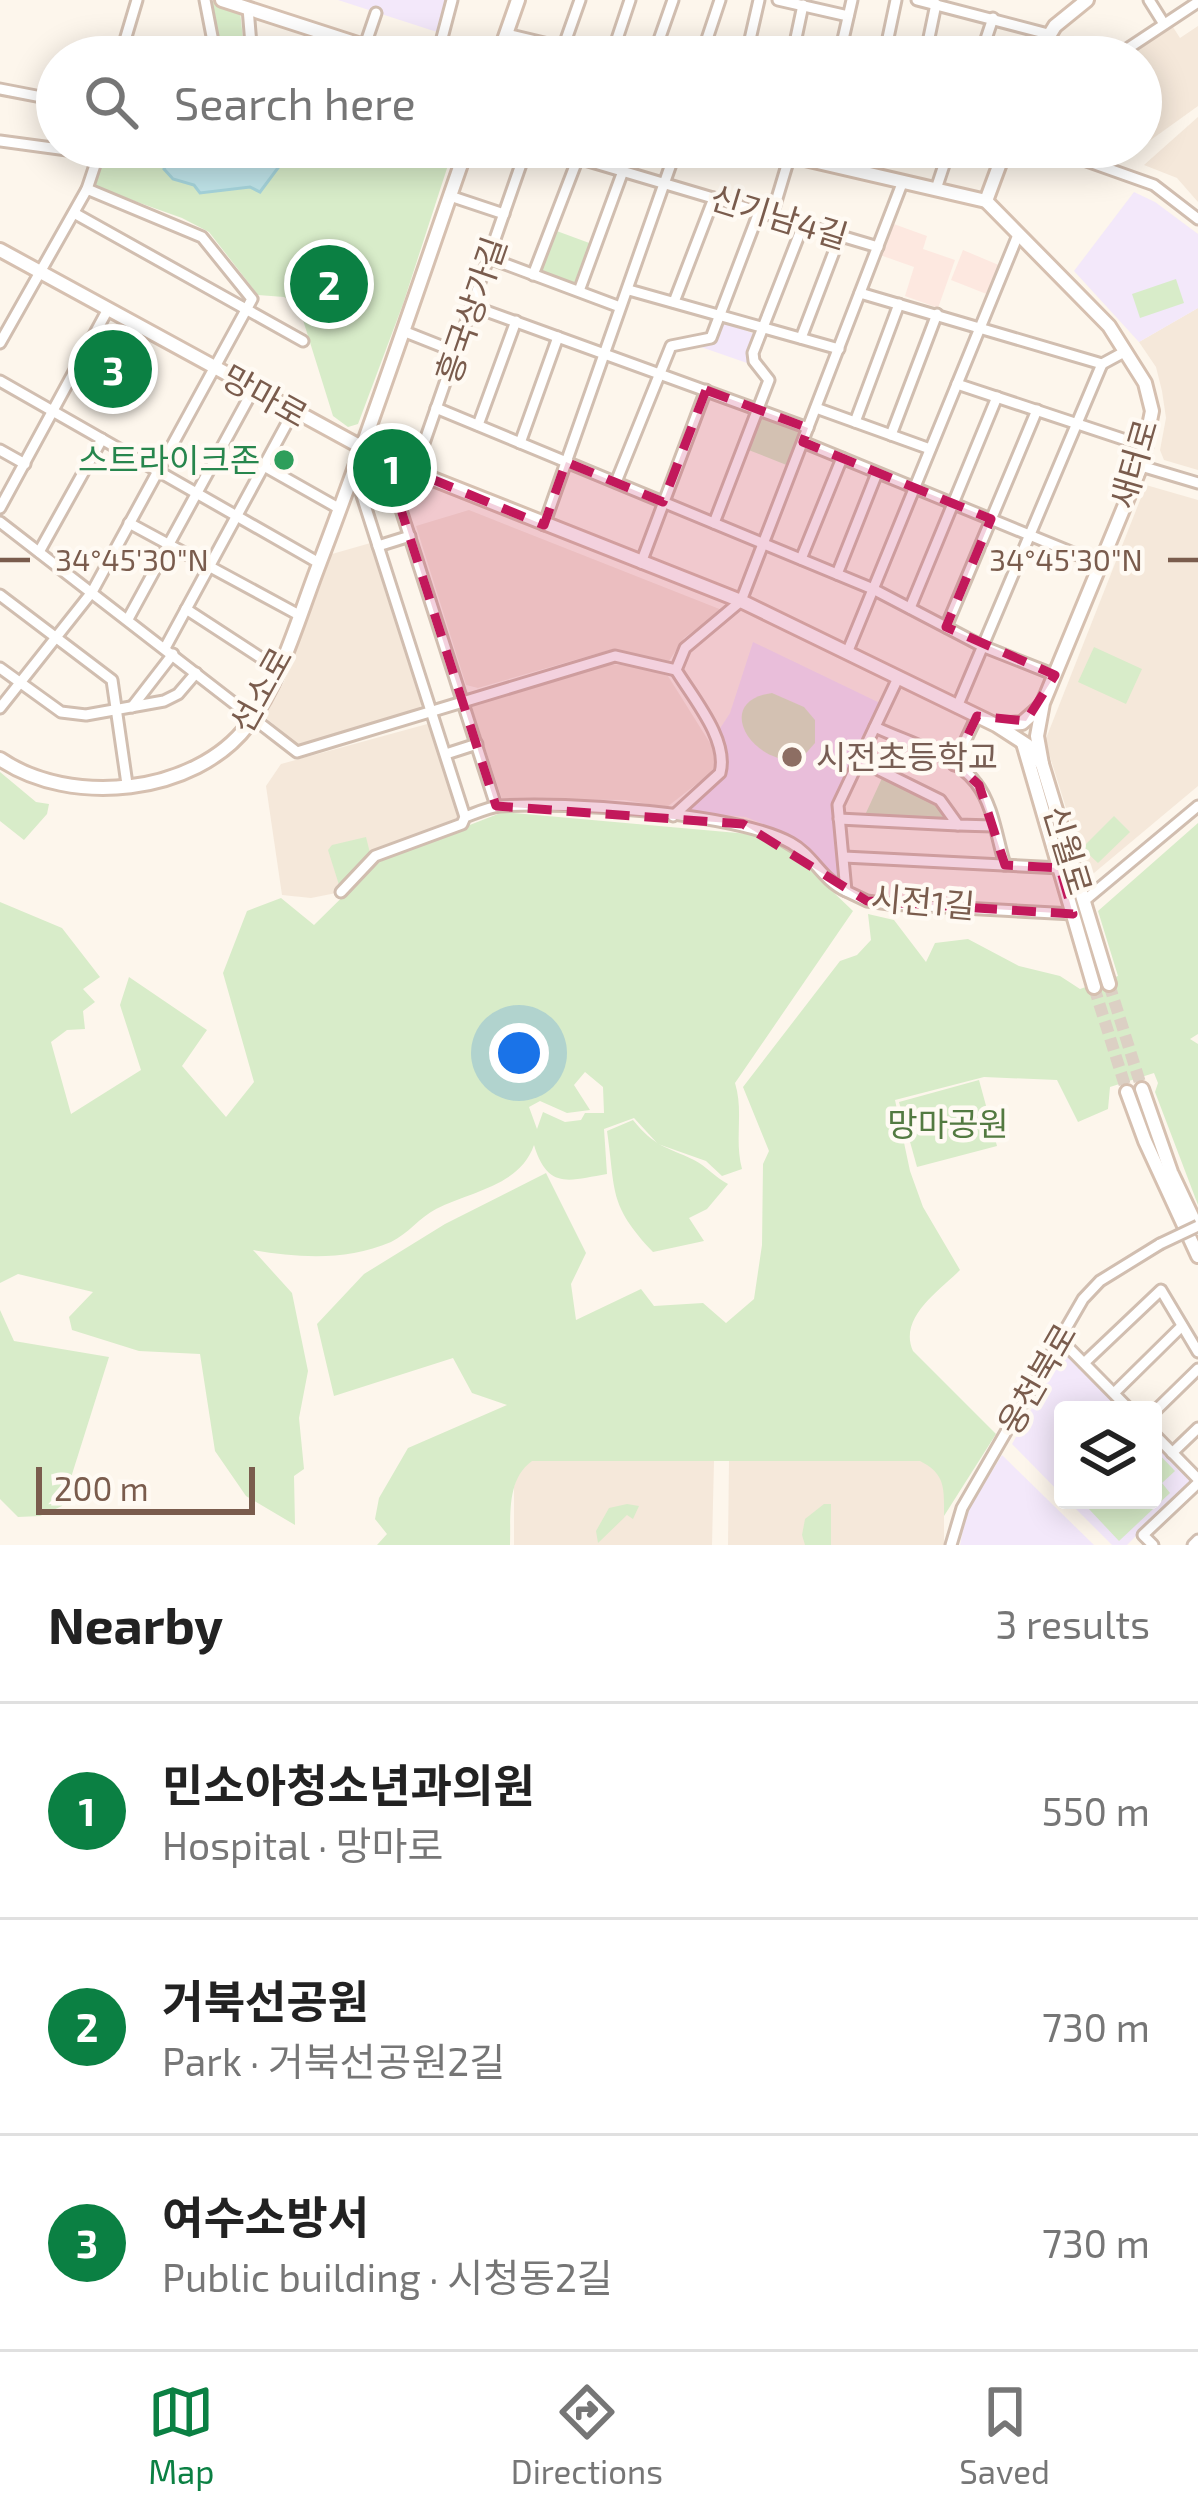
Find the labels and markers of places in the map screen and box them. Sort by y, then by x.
pin: 2 [290,239,368,329]
pin: 3 [74,324,152,414]
pin: 1 [353,423,431,513]
place label: 스트라이크존 [78,439,260,479]
marker: 스트라이크존 [271,447,297,473]
place label: 시전초등학교 [816,736,998,776]
marker: 시전초등학교 [779,744,805,770]

